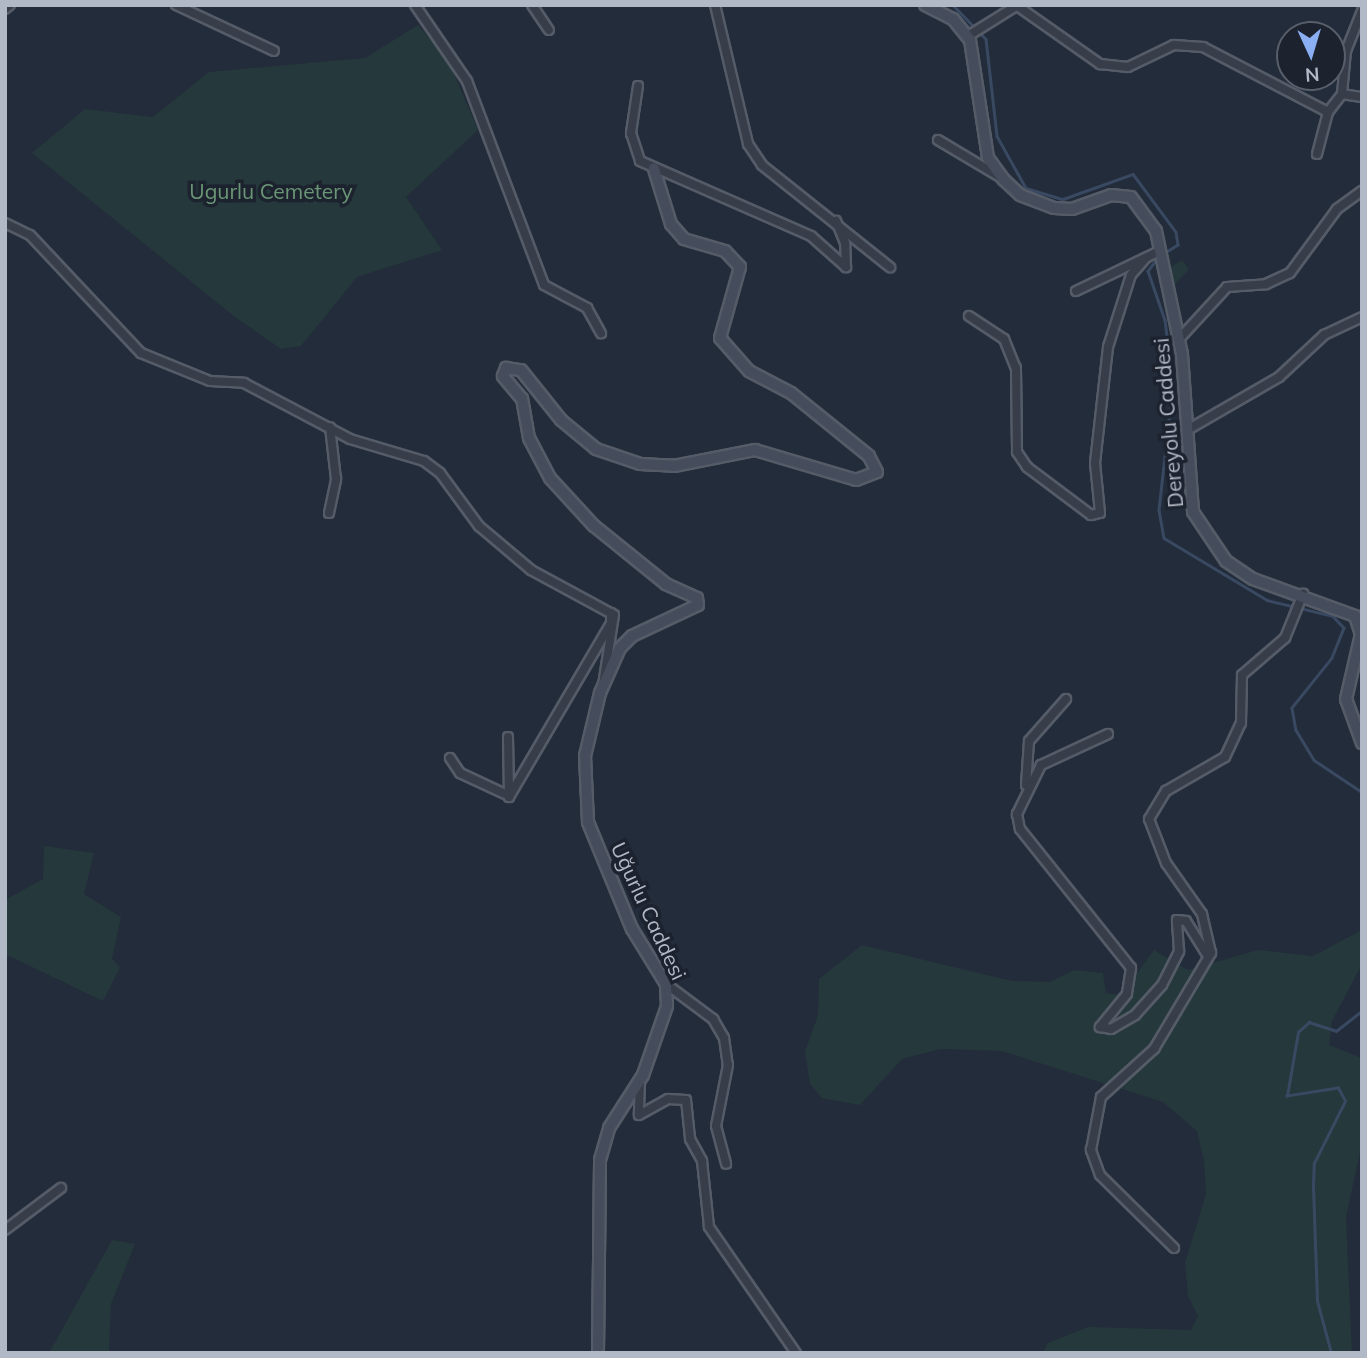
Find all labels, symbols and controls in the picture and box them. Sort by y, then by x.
north arrow [1276,21,1346,91]
text: N [1304,62,1320,87]
park label: Ugurlu Cemetery [189,178,353,204]
street label: Dereyolu Caddesi [1148,337,1188,509]
street label: Uğurlu Caddesi [606,838,692,984]

